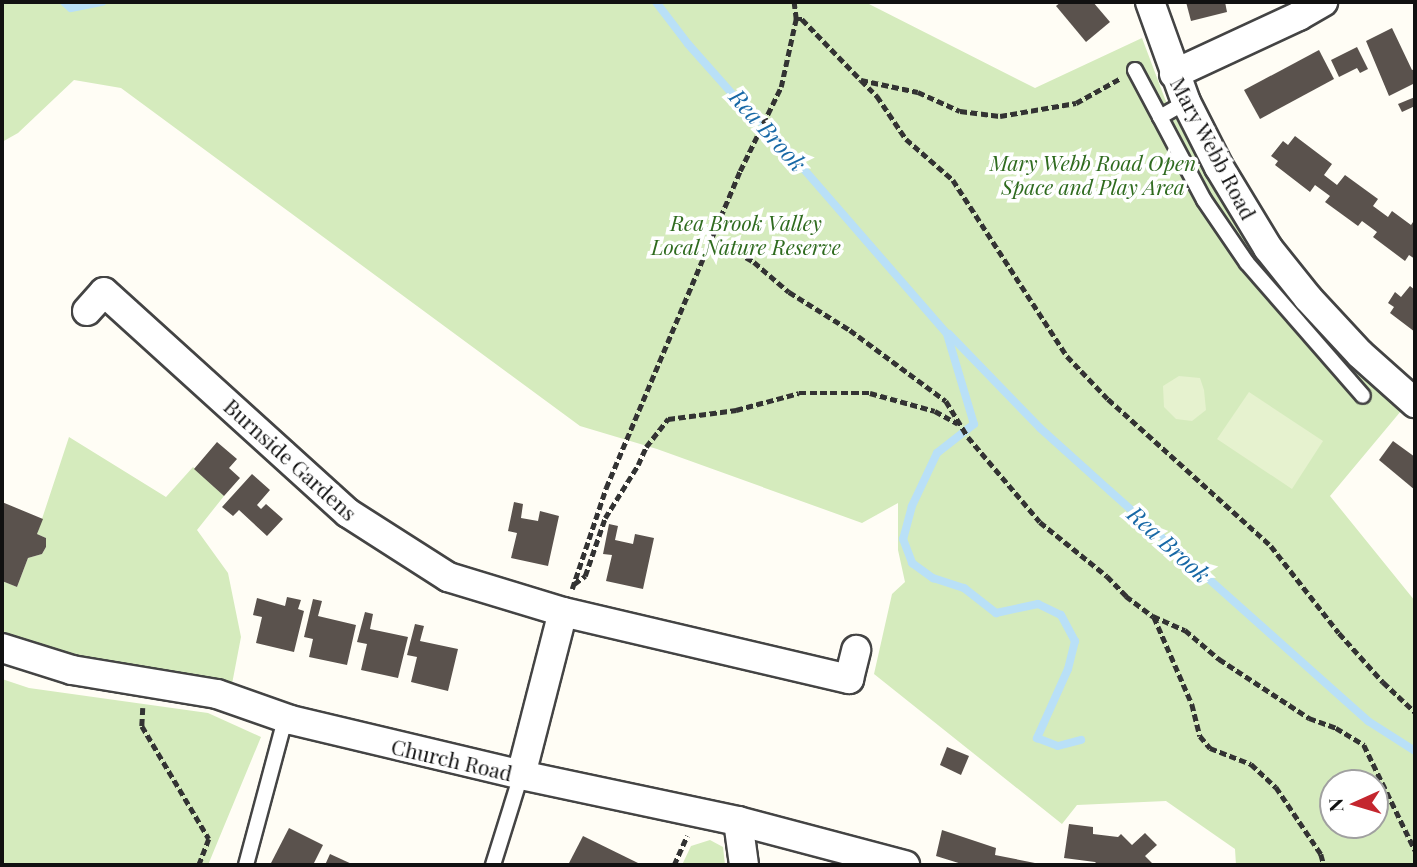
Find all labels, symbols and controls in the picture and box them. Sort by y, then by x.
street label: Mary Webb Road [1166,72,1262,224]
water label: Rea Brook [724,83,812,177]
park label: Mary Webb Road Open Space and Play Area [990,149,1196,199]
park label: Rea Brook Valley Local Nature Reserve [651,209,841,259]
street label: Burnside Gardens [220,393,362,525]
water label: Rea Brook [1122,500,1216,588]
street label: Church Road [389,733,515,785]
north arrow [1319,769,1389,839]
text: N [1322,798,1348,813]

